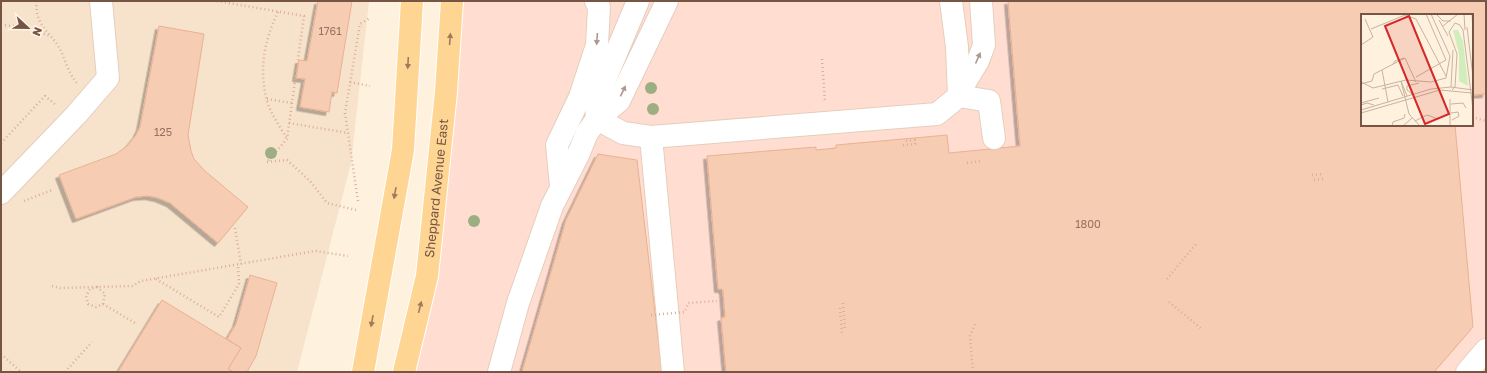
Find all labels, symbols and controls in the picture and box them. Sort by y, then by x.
north arrow [8,8,48,48]
inset map [1361,14,1473,126]
house number: 1761 [318,24,342,37]
text: N [30,26,45,38]
one-way arrow [446,33,453,45]
one-way arrow [594,33,601,45]
one-way arrow [976,52,982,64]
one-way arrow [405,57,411,70]
one-way arrow [620,85,627,97]
street label: Sheppard Avenue East [421,118,451,259]
house number: 125 [154,125,172,138]
one-way arrow [392,186,398,199]
house number: 1800 [1075,217,1101,230]
one-way arrow [417,301,423,313]
one-way arrow [369,314,375,327]

